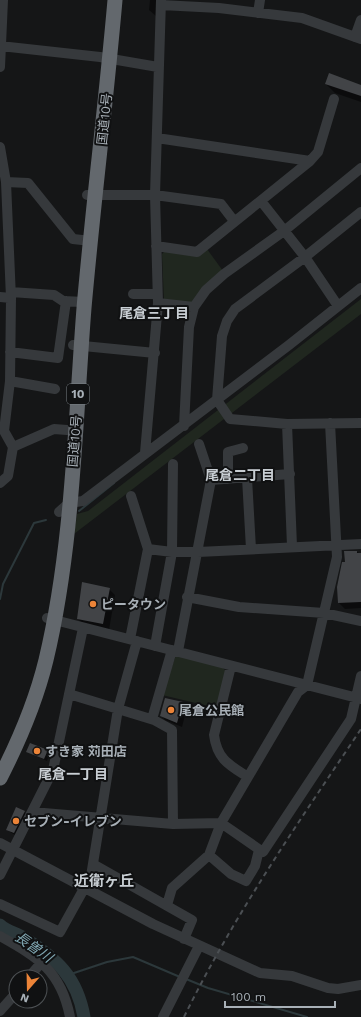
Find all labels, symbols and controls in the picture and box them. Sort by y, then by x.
street label: 国道10号 [94,92,115,146]
district label: 尾倉三丁目 [119,305,189,321]
road number: 10 [67,384,89,404]
street label: 国道10号 [65,414,84,468]
district label: 尾倉二丁目 [205,467,275,483]
place label: ピータウン [101,597,166,612]
marker: ピータウン [88,599,98,609]
place label: 尾倉公民館 [179,703,244,718]
marker: 尾倉公民館 [166,705,176,715]
place label: すき家 苅田店 [45,744,127,759]
marker: すき家 苅田店 [32,746,42,756]
district label: 尾倉一丁目 [38,766,108,782]
place label: セブン-イレブン [24,814,122,829]
marker: セブン-イレブン [11,816,21,826]
district label: 近衛ヶ丘 [74,872,134,890]
water label: 長曽川 [12,928,57,967]
north arrow [8,969,48,1009]
scale bar [225,983,335,1009]
text: N [19,990,31,1005]
text: 100 m [231,990,266,1004]

